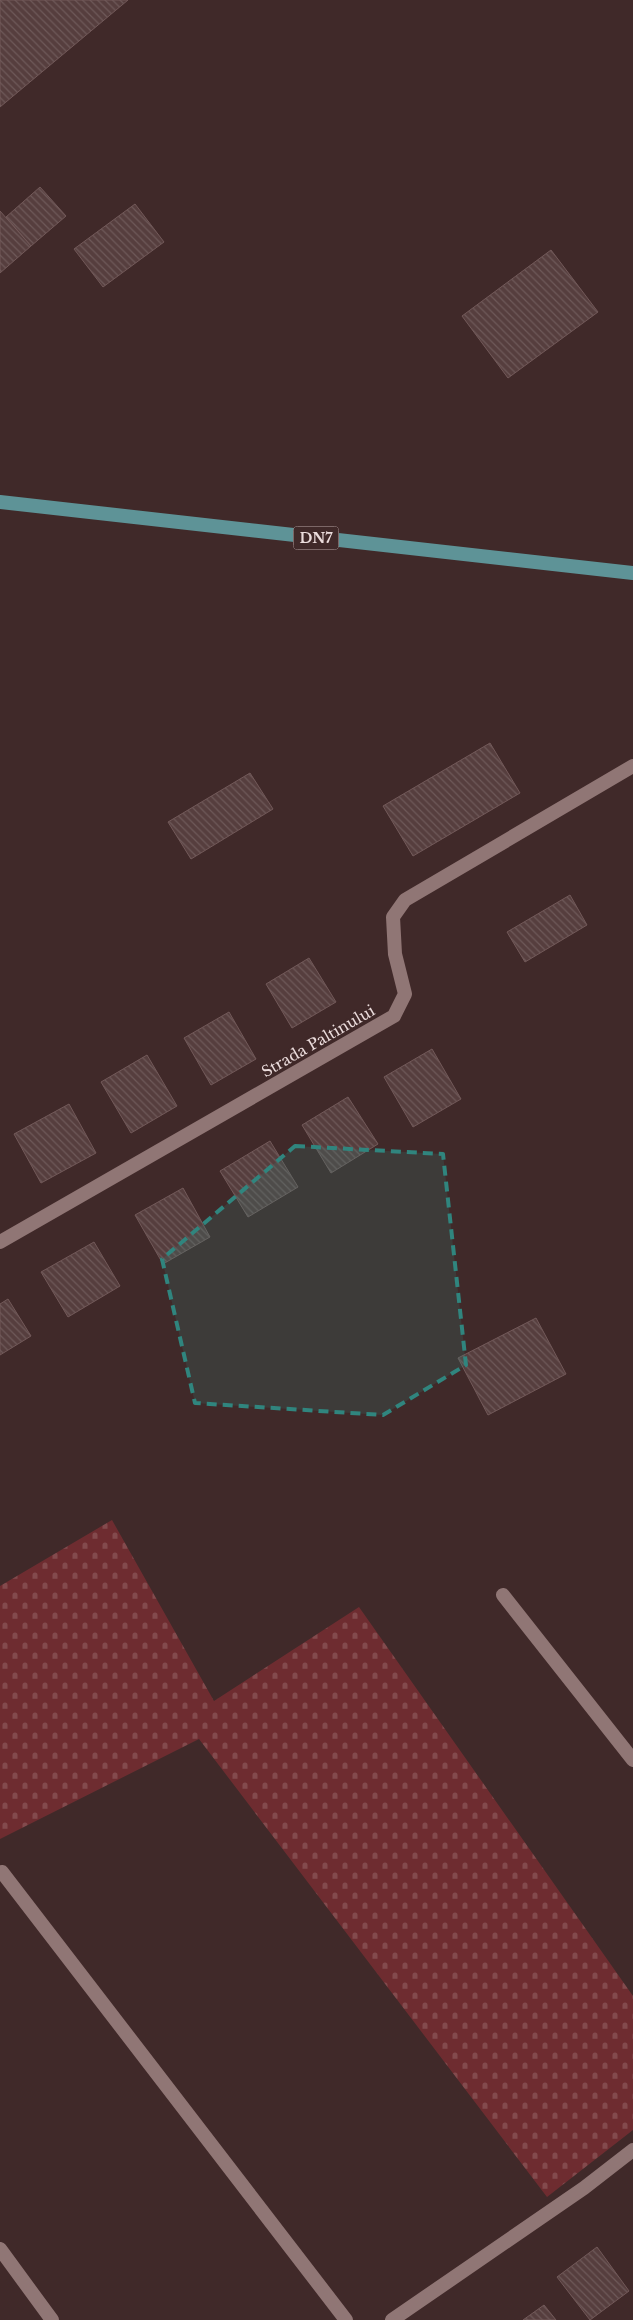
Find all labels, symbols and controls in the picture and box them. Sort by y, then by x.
road number: DN7 [294,526,338,550]
street label: Strada Paltinului [258,1001,378,1081]

